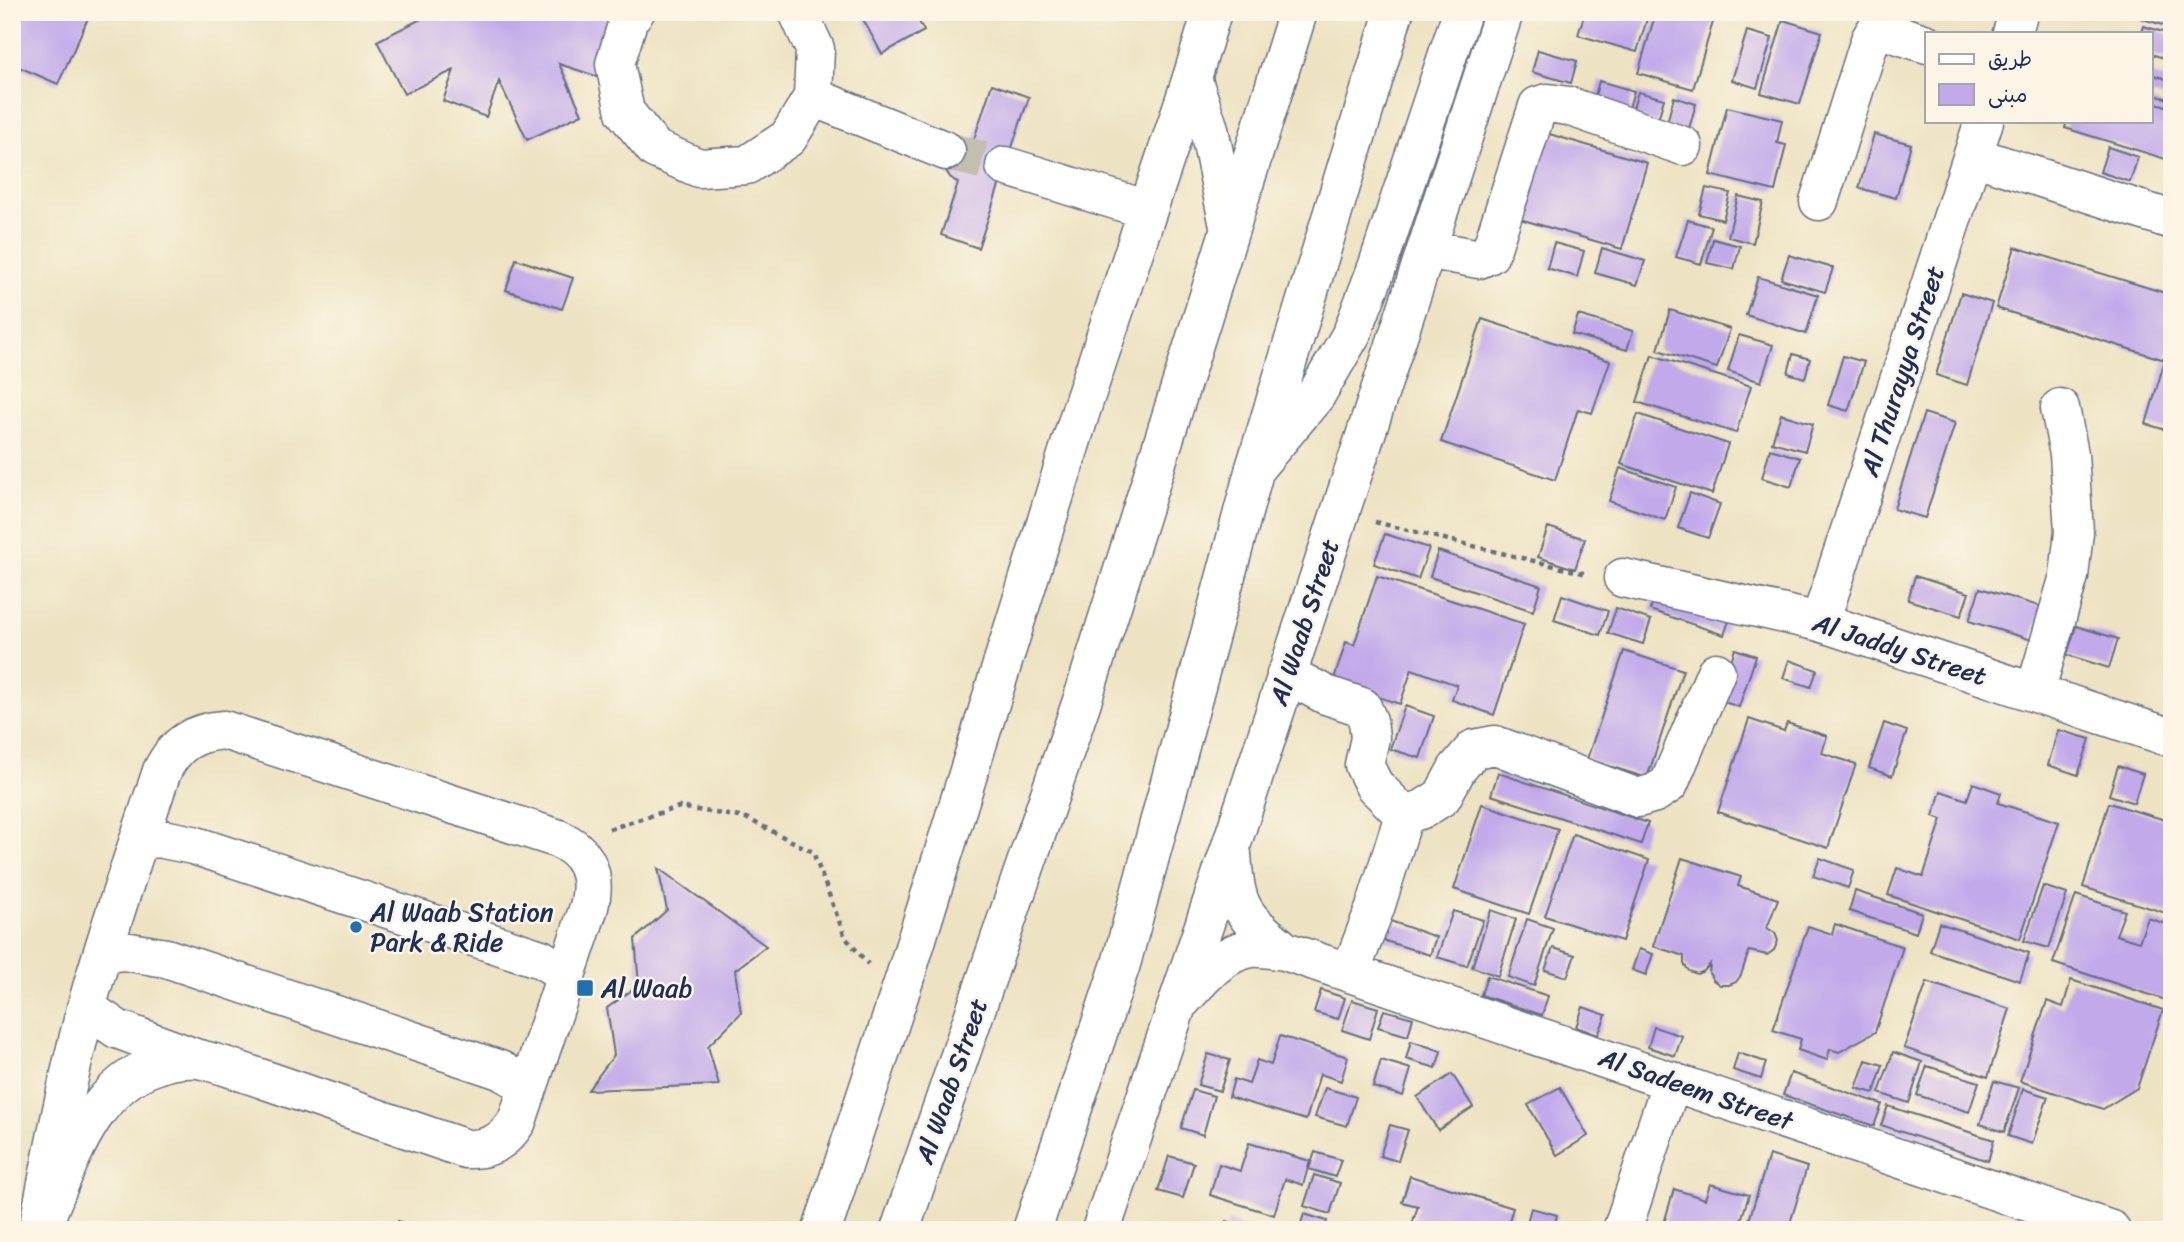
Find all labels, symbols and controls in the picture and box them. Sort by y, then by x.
legend [1925,32,2152,122]
text: طريق [1988,40,2032,78]
text: مبنى [1988,76,2027,114]
street label: Al Thurayya Street [1846,260,1958,483]
street label: Al Waab Street [1255,533,1353,712]
street label: Al Jaddy Street [1806,599,1993,699]
place label: Al Waab Station Park & Ride [369,889,554,965]
marker: Al Waab Station Park & Ride [348,919,364,935]
place label: Al Waab [600,965,692,1011]
marker: Al Waab [575,978,595,998]
street label: Al Waab Street [901,992,1001,1171]
street label: Al Sadeem Street [1592,1034,1801,1144]

